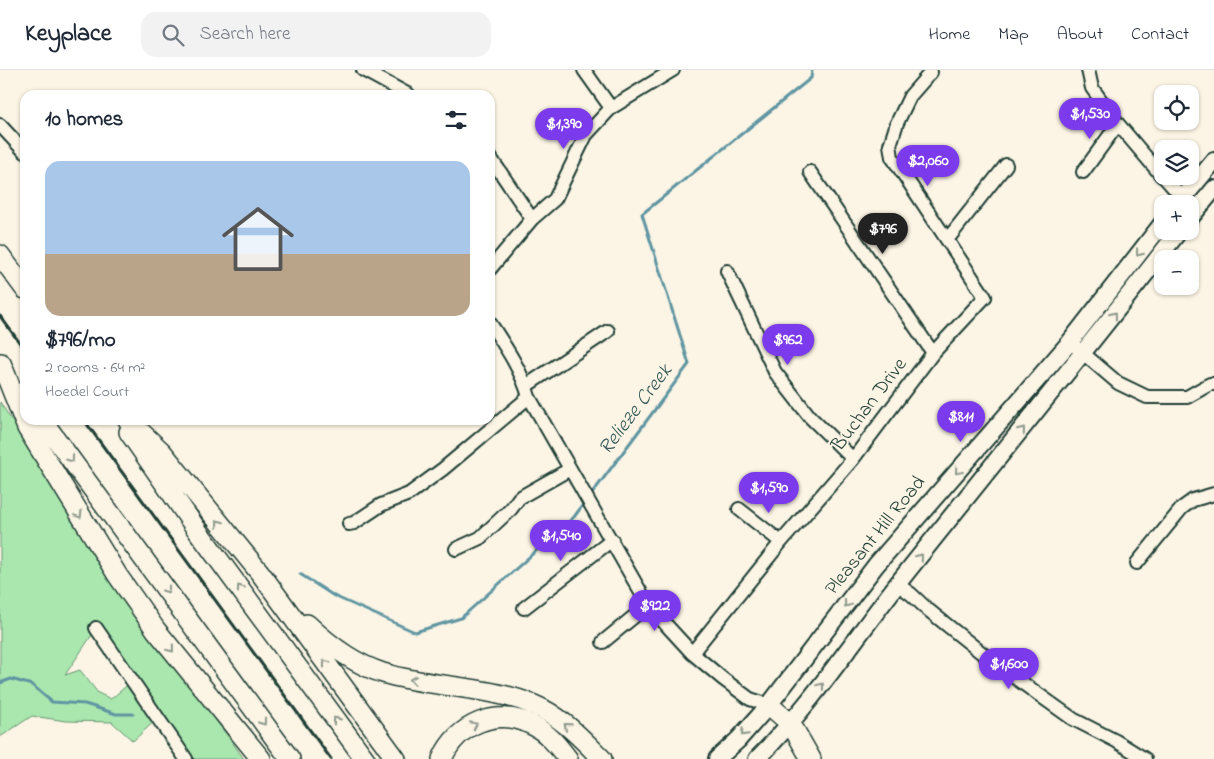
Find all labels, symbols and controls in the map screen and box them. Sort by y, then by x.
search box [141,12,491,57]
text: Keyplace [25,17,111,52]
icon: search [159,21,187,49]
text: Search here [199,21,291,48]
text: Home [929,22,970,48]
text: Map [998,22,1029,48]
text: About [1057,22,1103,48]
text: Contact [1131,22,1189,48]
map controls [1154,85,1199,295]
button: locate [1154,85,1199,130]
pin: $1,530 [1049,98,1131,140]
text: $1,530 [1070,102,1110,126]
text: 10 homes [45,105,123,135]
icon: filters [442,106,470,134]
pin: $1,390 [523,108,605,150]
text: $1,390 [546,112,582,136]
button: layers [1154,140,1199,185]
pin: $2,060 [887,144,969,187]
text: $2,060 [907,149,949,173]
icon: home [213,194,303,284]
button: + [1154,195,1199,240]
pin: $796 [853,212,913,255]
text: $796 [869,217,897,241]
one-way arrow [1136,248,1145,257]
button: − [1154,250,1199,295]
one-way arrow [1108,312,1116,321]
pin: $962 [758,324,818,366]
text: $796/mo [45,326,116,356]
text: $962 [773,328,803,352]
street label: Buchan Drive [825,352,915,459]
text: 2 rooms · 64 m² [45,356,145,380]
water label: Relieze Creek [592,358,681,462]
text: Hoedel Court [45,380,129,404]
pin: $811 [931,400,991,443]
text: $811 [948,405,974,429]
one-way arrow [1016,427,1024,436]
one-way arrow [65,453,74,463]
one-way arrow [955,465,963,474]
street label: Pleasant Hill Road [819,470,933,602]
pin: $1,590 [728,472,810,514]
text: $1,590 [750,476,788,500]
one-way arrow [73,509,83,518]
one-way arrow [216,519,225,528]
pin: $1,540 [520,520,602,562]
text: $1,540 [541,524,581,548]
one-way arrow [914,553,923,562]
one-way arrow [161,584,170,594]
one-way arrow [237,584,246,594]
pin: $922 [625,590,685,632]
text: $922 [640,594,670,618]
one-way arrow [844,598,852,607]
one-way arrow [166,643,175,652]
pin: $1,600 [968,648,1050,690]
text: $1,600 [990,652,1028,676]
one-way arrow [323,659,332,669]
one-way arrow [409,676,418,686]
one-way arrow [815,682,824,692]
one-way arrow [257,716,266,726]
one-way arrow [333,716,342,725]
one-way arrow [469,721,478,731]
one-way arrow [563,722,572,731]
one-way arrow [741,728,750,737]

